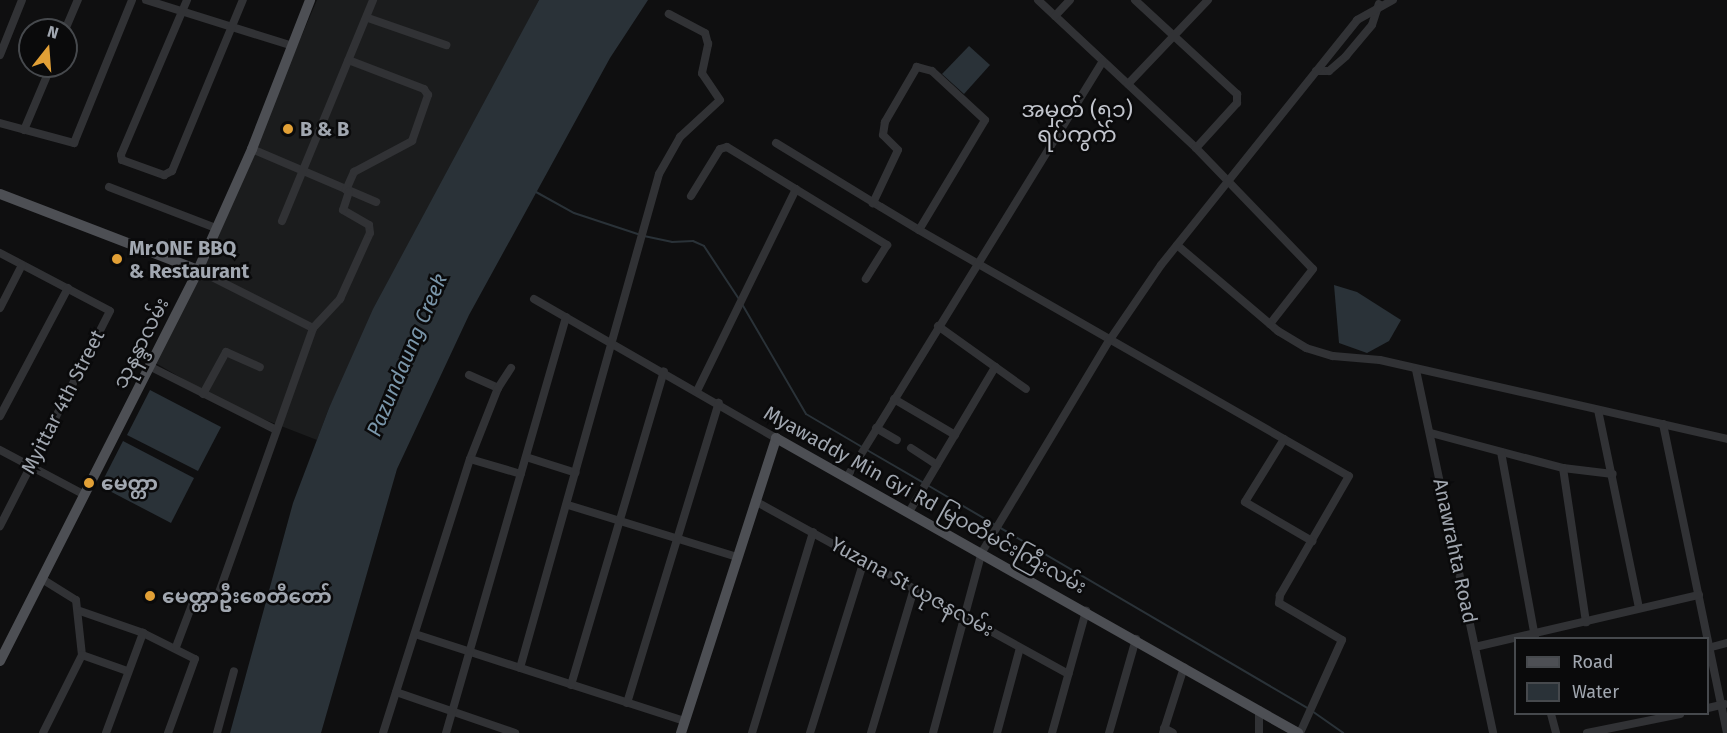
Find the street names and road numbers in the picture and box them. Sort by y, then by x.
street label: သုနန္ဒာလမ်း [108,294,174,392]
street label: Myittar 4th Street [16,326,110,478]
street label: Myawaddy Min Gyi Rd မြဝတီမင်းကြီးလမ်း [760,401,1090,599]
street label: Anawrahta Road [1428,476,1482,626]
street label: Yuzana St ယုဇနလမ်း [826,532,998,642]

